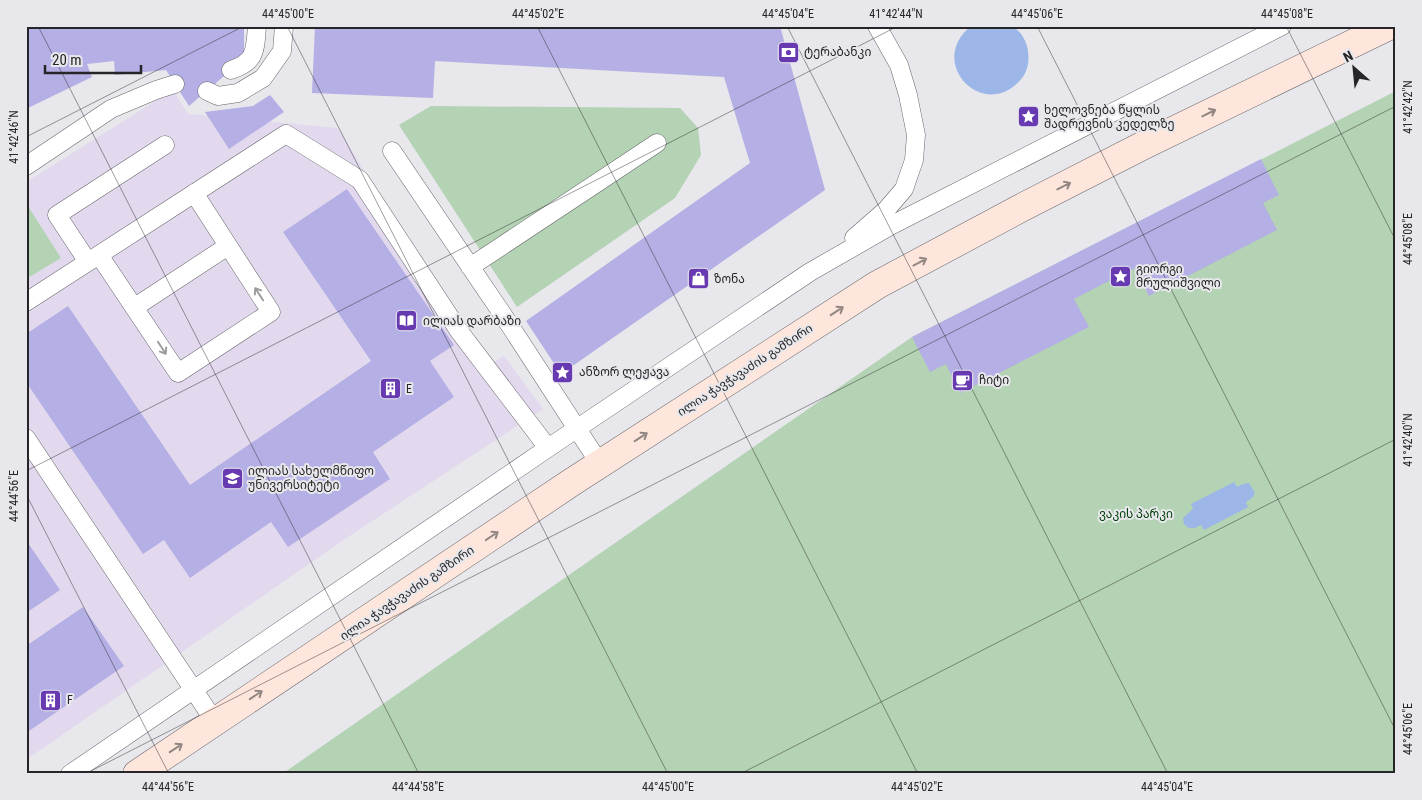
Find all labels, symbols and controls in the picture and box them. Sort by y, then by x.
text: 44°45'00"E [262,7,314,21]
text: 44°45'02"E [512,7,564,21]
text: 44°45'04"E [762,7,814,21]
text: 41°42'44"N [869,7,923,21]
text: 44°45'06"E [1011,7,1063,21]
text: 44°45'08"E [1261,7,1313,21]
bank icon: ტერაბანკი [776,40,800,64]
scale bar [45,42,141,74]
north arrow [1330,42,1380,92]
place label: ტერაბანკი [804,45,871,59]
text: N [1341,47,1356,65]
text: 20 m [52,51,82,69]
text: 41°42'42"N [1401,80,1415,134]
place label: ხელოვნება წყლის შადრევნის კედელზე [1044,103,1175,132]
place icon: ხელოვნება წყლის შადრევნის კედელზე [1016,105,1040,129]
one-way arrow [1201,108,1216,118]
text: 41°42'46"N [7,110,21,164]
one-way arrow [1056,181,1071,191]
text: 44°45'08"E [1401,213,1415,265]
one-way arrow [912,257,927,266]
place label: გიორგი მრულიშვილი [1136,262,1221,291]
place icon: გიორგი მრულიშვილი [1108,264,1132,288]
shop icon: ზონა [686,267,710,291]
place label: ზონა [714,272,745,286]
one-way arrow [254,287,264,301]
one-way arrow [829,306,843,316]
library icon: ილიას დარბაზი [395,309,419,333]
place label: ილიას დარბაზი [423,314,521,329]
street label: ილია ჭავჭავაძის გამზირი [675,321,816,420]
one-way arrow [157,341,167,355]
place icon: ანზორ ლეჟავა [551,360,575,384]
place label: ანზორ ლეჟავა [579,365,669,380]
cafe icon: ჩიტი [951,368,975,392]
place label: ჩიტი [979,373,1009,387]
building icon: E [378,377,402,401]
place label: E [406,382,412,396]
text: 41°42'40"N [1401,413,1415,467]
one-way arrow [634,432,648,442]
place label: ილიას სახელმწიფო უნივერსიტეტი [248,464,374,492]
school or university icon: ილიას სახელმწიფო უნივერსიტეტი [220,466,244,490]
text: 44°44'56"E [7,470,21,522]
park label: ვაკის პარკი [1099,507,1173,521]
one-way arrow [485,531,499,541]
street label: ილია ჭავჭავაძის გამზირი [337,543,477,644]
building icon: F [39,688,63,712]
one-way arrow [248,690,262,700]
place label: F [67,693,73,707]
text: 44°45'06"E [1401,703,1415,755]
one-way arrow [168,743,182,753]
text: 44°44'56"E [142,780,194,794]
text: 44°44'58"E [392,780,444,794]
text: 44°45'00"E [642,780,694,794]
text: 44°45'02"E [891,780,943,794]
text: 44°45'04"E [1141,780,1193,794]

